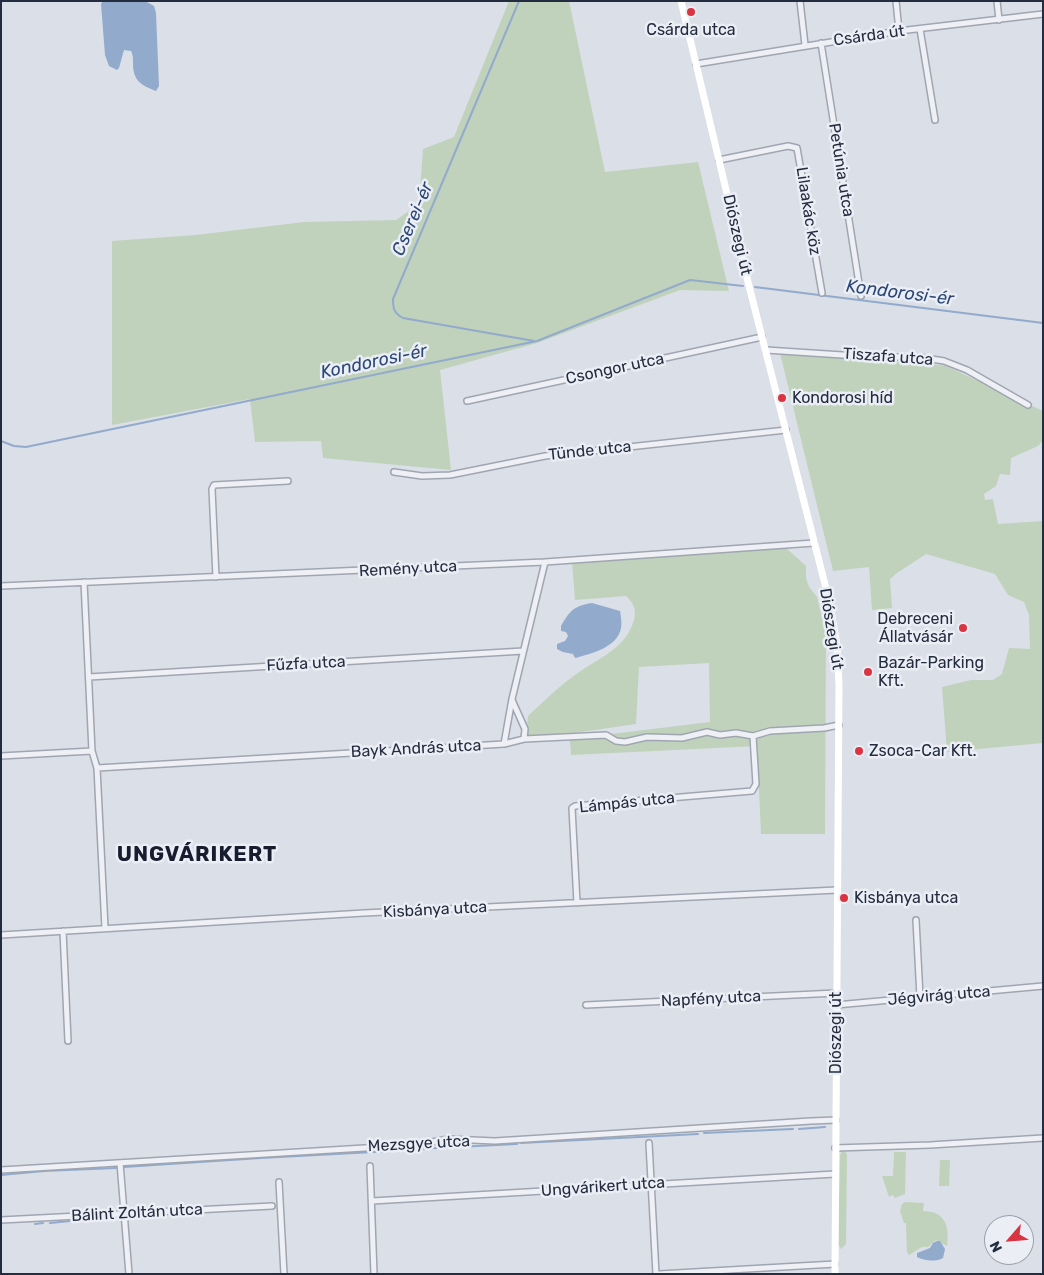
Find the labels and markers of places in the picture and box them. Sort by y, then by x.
marker: Csárda utca [685,6,697,18]
place label: Csárda utca [646,20,736,40]
place label: Kondorosi híd [792,388,893,408]
marker: Kondorosi híd [776,392,788,404]
place label: Debreceni Állatvásár [877,609,953,647]
marker: Debreceni Állatvásár [957,622,969,634]
place label: Bazár-Parking Kft. [878,653,984,691]
marker: Bazár-Parking Kft. [862,666,874,678]
place label: Zsoca-Car Kft. [869,741,977,761]
marker: Zsoca-Car Kft. [853,745,865,757]
place label: Kisbánya utca [854,888,958,908]
marker: Kisbánya utca [838,892,850,904]

